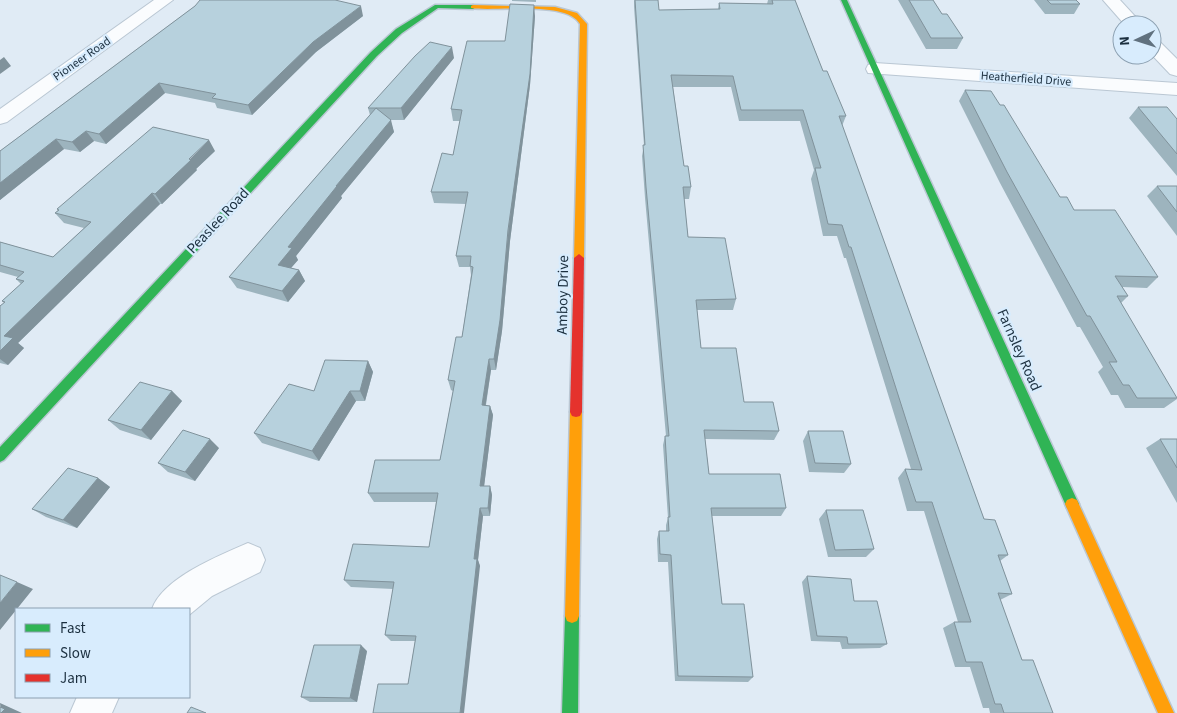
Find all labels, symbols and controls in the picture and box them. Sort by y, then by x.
north arrow [1112,15,1162,65]
street label: Pioneer Road [50,33,114,85]
text: N [1115,35,1135,46]
street label: Heatherfield Drive [980,67,1072,91]
street label: Peaslee Road [182,183,254,259]
street label: Amboy Drive [552,255,574,335]
street label: Farnsley Road [992,306,1046,394]
legend [15,608,190,698]
text: Fast [60,618,86,639]
text: Slow [60,643,91,664]
text: Jam [60,668,87,689]

